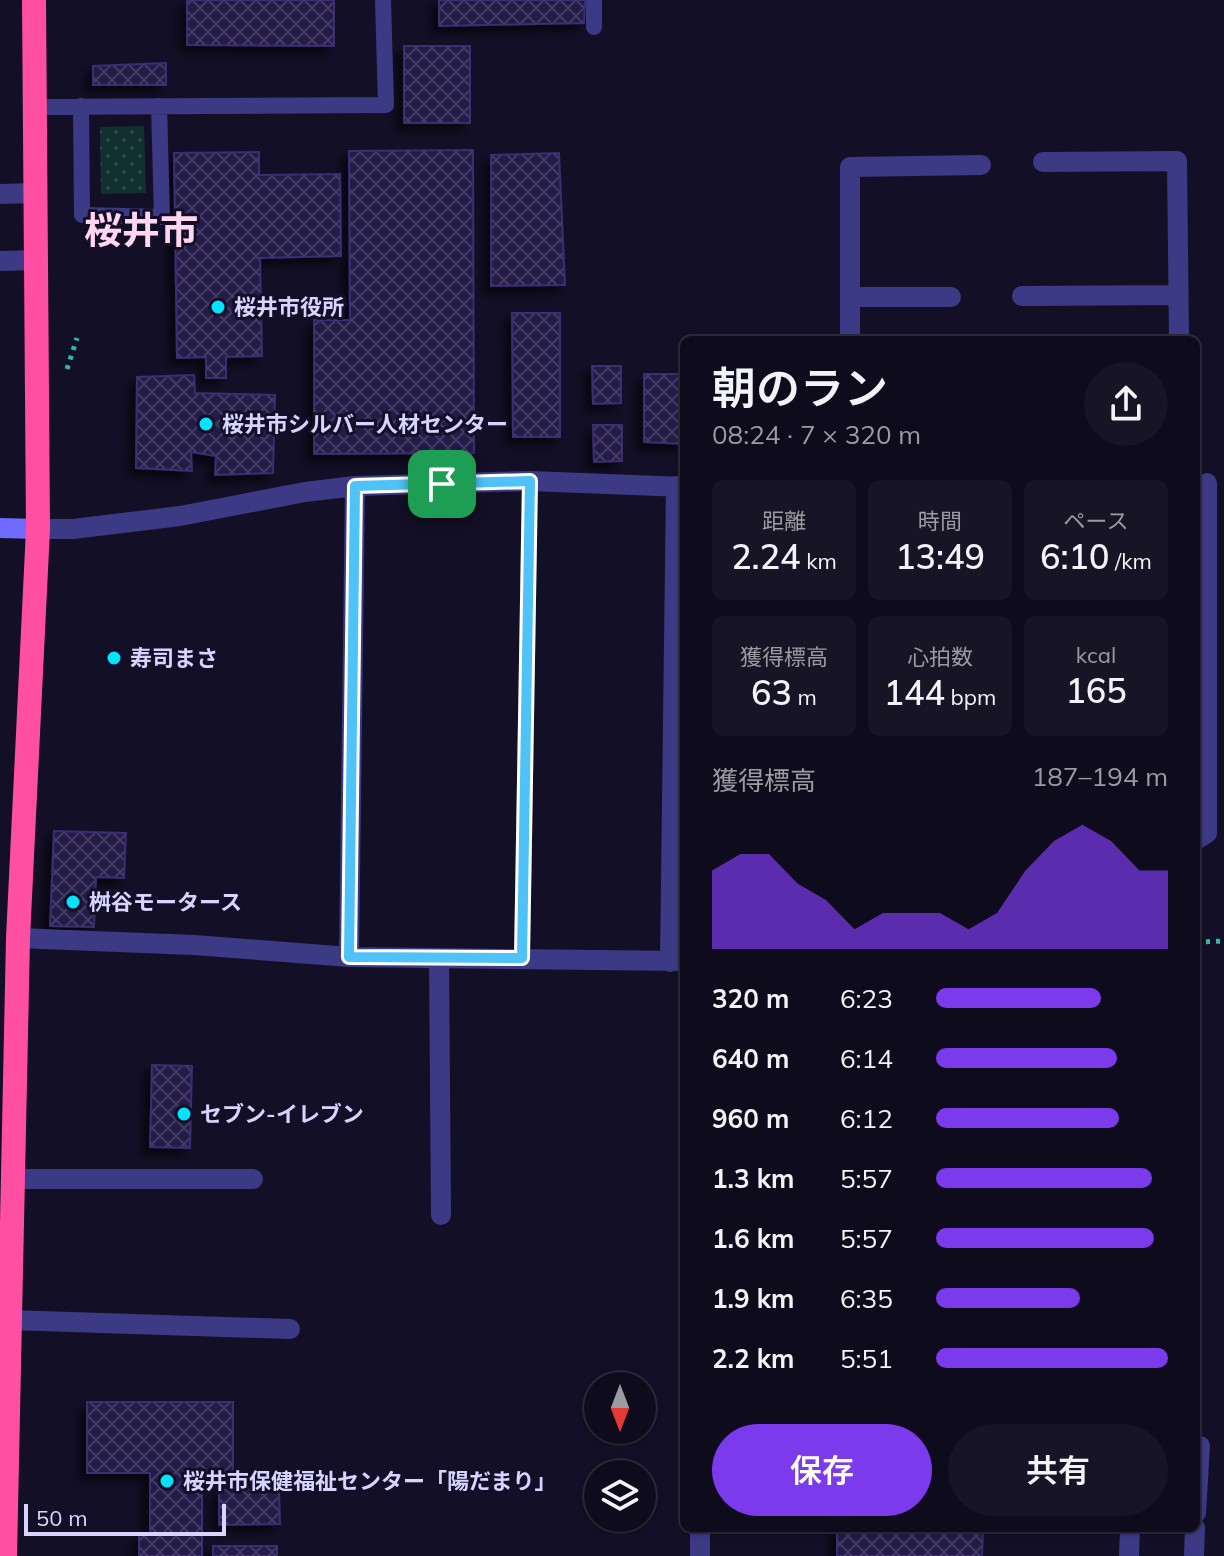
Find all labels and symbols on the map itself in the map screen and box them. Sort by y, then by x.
district label: 桜井市 [84,206,198,254]
place label: 桜井市役所 [234,293,344,321]
marker: 桜井市役所 [209,298,227,316]
place label: 桜井市シルバー人材センター [222,410,508,438]
marker: 桜井市シルバー人材センター [197,415,215,433]
pin [408,450,476,518]
place label: 寿司まさ [130,644,218,672]
marker: 寿司まさ [105,649,123,667]
place label: 桝谷モータース [89,888,242,916]
marker: 桝谷モータース [64,893,82,911]
place label: セブン-イレブン [200,1100,364,1128]
marker: セブン-イレブン [175,1105,193,1123]
north arrow [584,1372,656,1444]
place label: 桜井市保健福祉センター「陽だまり」 [183,1467,557,1495]
marker: 桜井市保健福祉センター「陽だまり」 [158,1472,176,1490]
scale bar [24,1500,226,1536]

